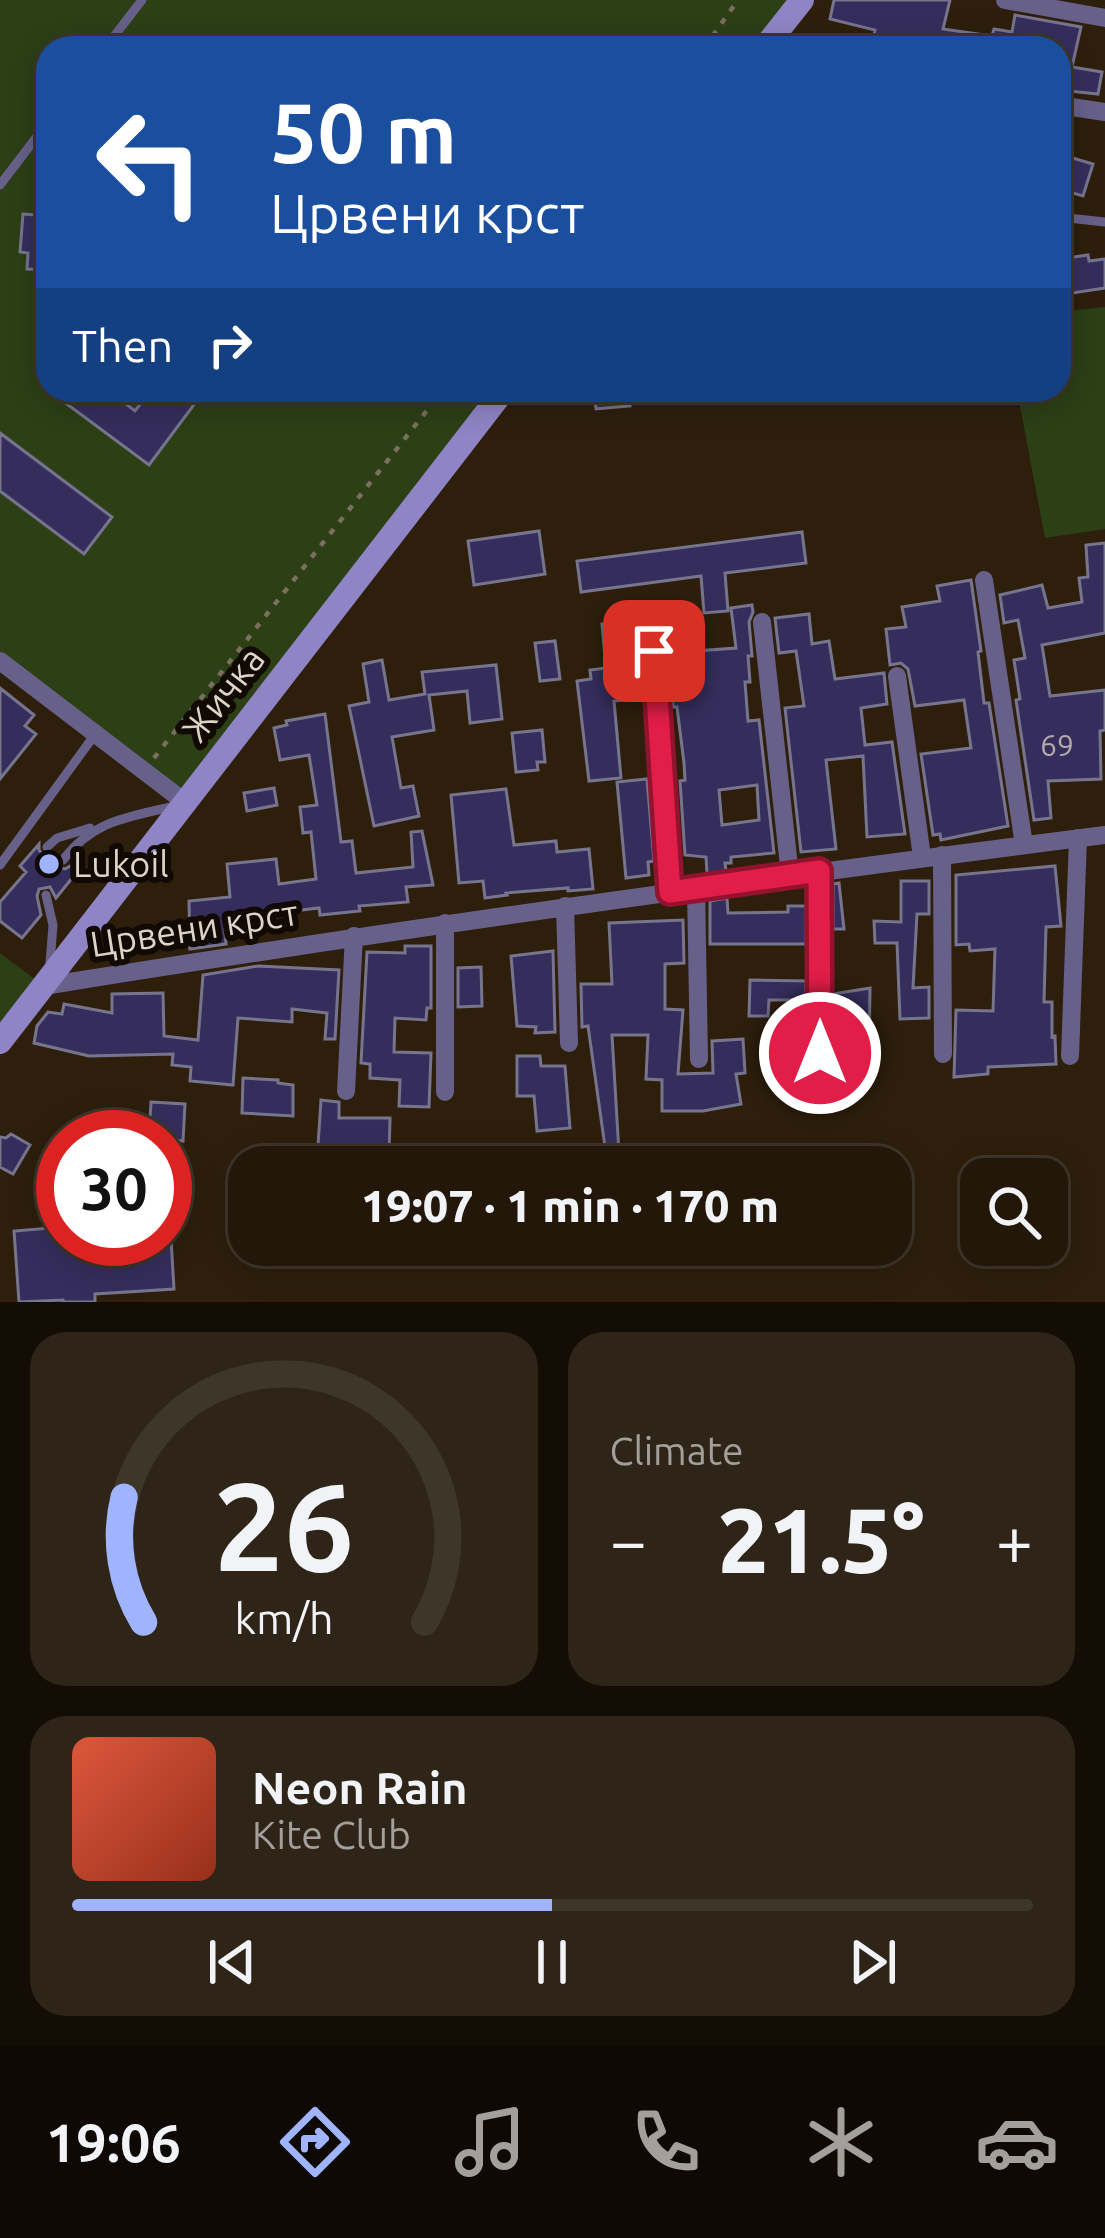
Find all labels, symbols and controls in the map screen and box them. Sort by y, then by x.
icon: left [72,84,228,240]
text: 50 m [270,85,457,179]
text: Црвени крст [270,183,584,243]
icon: right [197,312,263,378]
text: Then [72,320,173,371]
pin [603,600,705,702]
icon: arrive [621,618,687,684]
street label: Жичка [173,638,272,749]
house number: 69 [1040,728,1074,762]
place label: Lukoil [73,843,169,884]
marker: Lukoil [36,851,62,877]
street label: Црвени крст [87,891,301,964]
position arrow [757,990,883,1116]
speed limit sign: 30 [36,1110,192,1266]
map controls [960,1158,1068,1266]
button: search [960,1158,1068,1266]
text: 19:07 · 1 min · 170 m [361,1180,779,1231]
text: Climate [610,1429,744,1472]
text: 26 [213,1455,354,1595]
text: 21.5° [718,1489,925,1590]
text: − [610,1503,647,1577]
text: + [996,1503,1033,1577]
text: km/h [234,1594,333,1642]
text: Neon Rain [252,1762,467,1813]
text: Kite Club [252,1813,411,1856]
icon: previous [199,1929,265,1995]
icon: pause [519,1929,585,1995]
icon: next [840,1929,906,1995]
icon: directions [273,2100,357,2184]
icon: music [448,2100,532,2184]
icon: phone [624,2100,708,2184]
icon: climate [799,2100,883,2184]
icon: car [975,2100,1059,2184]
text: 19:06 [46,2112,181,2172]

